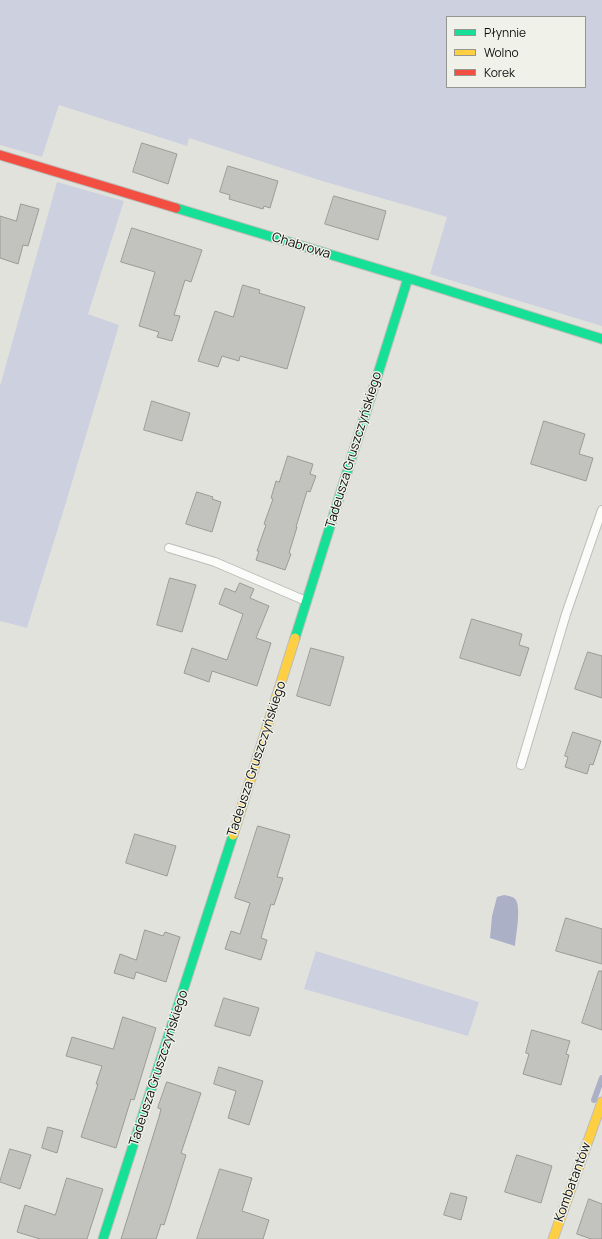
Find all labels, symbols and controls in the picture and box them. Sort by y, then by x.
legend [446,16,586,88]
text: Płynnie [484,24,526,41]
text: Wolno [484,44,519,61]
text: Korek [484,64,515,81]
street label: Chabrowa [270,230,332,262]
street label: Tadeusza Gruszczyńskiego [323,370,385,530]
street label: Tadeusza Gruszczyńskiego [224,679,290,839]
street label: Tadeusza Gruszczyńskiego [126,988,192,1148]
street label: Kombatantów [551,1140,595,1224]

